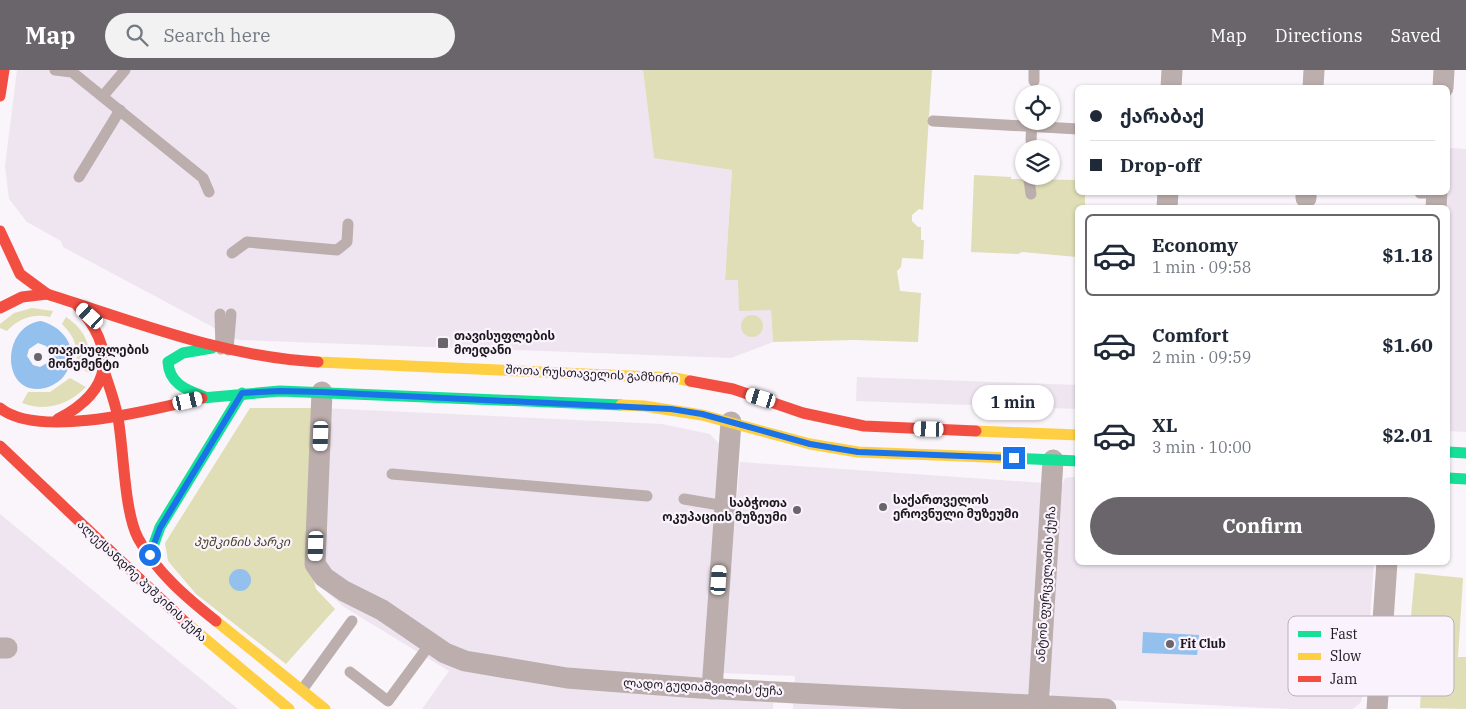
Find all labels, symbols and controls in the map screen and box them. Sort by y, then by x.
search box [105,13,455,58]
text: Map [25,19,75,51]
icon: search [123,21,151,49]
text: Search here [163,23,270,47]
text: Map [1210,24,1247,47]
text: Directions [1275,24,1363,47]
text: Saved [1391,24,1441,47]
map controls [1015,85,1060,185]
button: locate [1015,85,1060,130]
text: ქარაბაქ [1120,104,1204,128]
button: layers [1015,140,1060,185]
text: Drop-off [1120,153,1201,177]
icon: car [1092,233,1137,278]
text: Economy [1152,233,1238,257]
text: $1.18 [1382,243,1433,267]
text: 1 min · 09:58 [1152,257,1251,277]
car [73,300,106,332]
icon: car [1092,323,1137,368]
text: Comfort [1152,323,1229,347]
place label: თავისუფლების მოედანი [454,328,555,358]
text: $1.60 [1382,333,1433,357]
marker: თავისუფლების მოედანი [436,336,450,350]
place label: თავისუფლების მონუმენტი [48,342,149,371]
text: 2 min · 09:59 [1152,347,1251,367]
marker: თავისუფლების მონუმენტი [32,351,44,363]
street label: შოთა რუსთაველის გამზირი [505,361,679,387]
car [744,386,777,410]
callout: 1 min [973,386,1055,420]
car [171,390,204,412]
text: 1 min [991,392,1035,412]
icon: car [1092,413,1137,458]
text: XL [1152,413,1178,437]
car [312,421,329,451]
car [913,421,944,437]
text: $2.01 [1382,423,1433,447]
text: 3 min · 10:00 [1152,437,1251,457]
route end [1003,447,1025,469]
place label: საქართველოს ეროვნული მუზეუმი [893,492,1019,522]
place label: საბჭოთა ოკუპაციის მუზეუმი [662,495,787,524]
button: Confirm [1090,497,1435,555]
marker: საქართველოს ეროვნული მუზეუმი [877,501,889,513]
marker: საბჭოთა ოკუპაციის მუზეუმი [791,504,803,516]
street label: ანტონ ფურცელაძის ქუჩა [1033,505,1059,663]
street label: ალექსანდრე პუშკინის ქუჩა [74,516,210,646]
car [307,531,324,561]
park label: პუშკინის პარკი [194,534,291,549]
route start [139,544,161,566]
car [710,565,727,595]
legend [1288,616,1454,696]
text: Fast [1330,625,1358,643]
place label: Fit Club [1180,636,1226,651]
marker: Fit Club [1164,638,1176,650]
text: Slow [1330,647,1361,665]
text: Jam [1330,670,1357,688]
street label: ლადო გუდიაშვილის ქუჩა [623,675,783,699]

